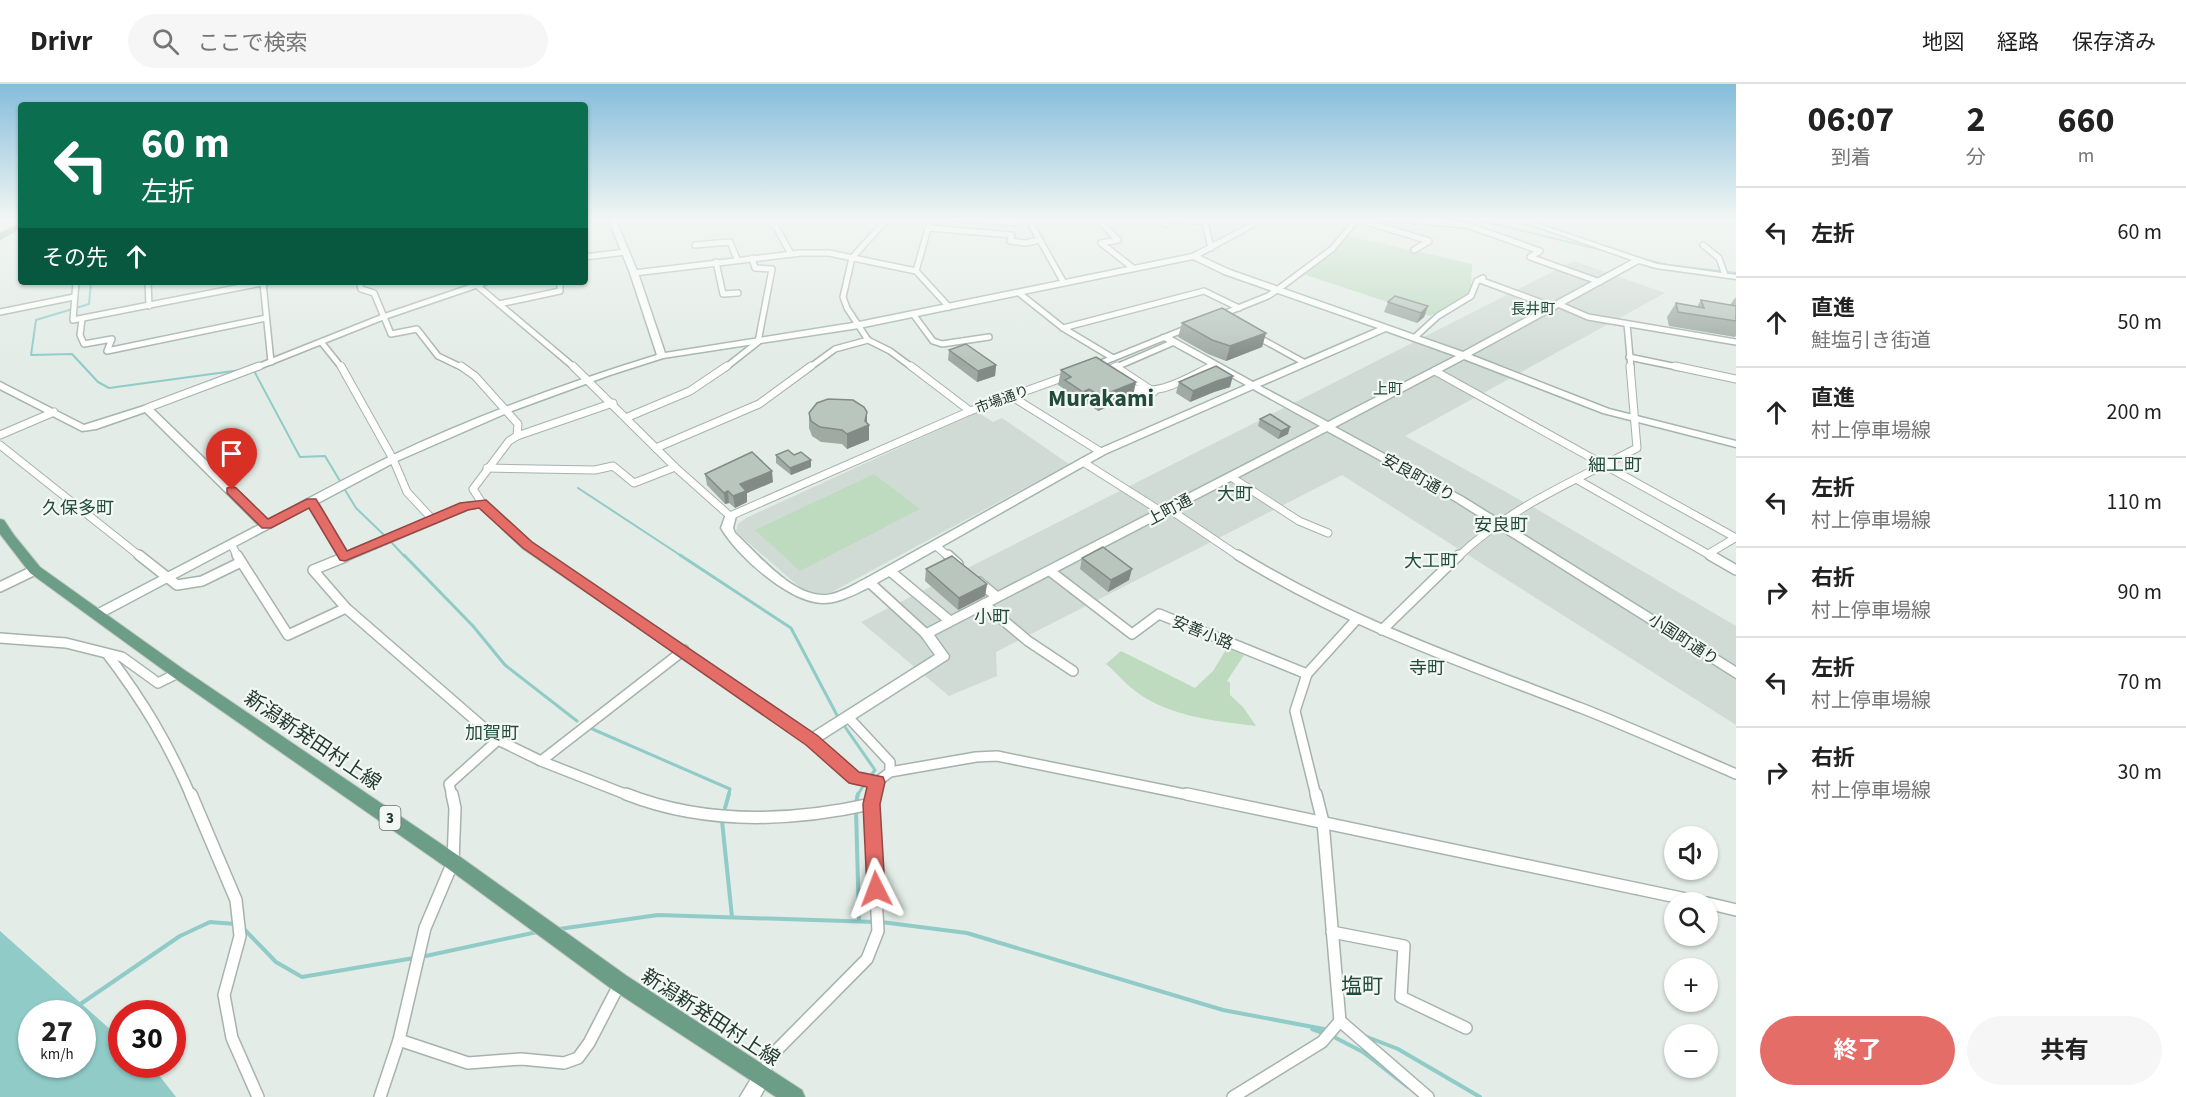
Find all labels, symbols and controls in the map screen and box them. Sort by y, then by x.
search box [128,14,548,68]
text: Drivr [30,21,92,61]
icon: search [149,25,182,58]
text: ここで検索 [197,27,307,59]
text: 地図 [1922,27,1964,57]
text: 経路 [1997,27,2039,57]
text: 保存済み [2072,27,2156,57]
text: 06:07 [1808,94,1894,145]
text: 2 [1966,94,1985,145]
text: 660 [2057,95,2114,146]
text: 60 m [141,114,230,174]
icon: left [42,126,120,204]
text: m [2078,142,2094,170]
text: 到着 [1831,144,1871,172]
text: 分 [1966,144,1986,172]
text: 左折 [141,173,195,212]
icon: left [1760,216,1793,249]
text: 60 m [2117,216,2162,248]
text: 左折 [1811,218,1855,250]
icon: ahead [120,240,153,273]
text: その先 [42,242,108,274]
text: 直進 [1811,292,1855,324]
district label: 長井町 [1510,299,1556,320]
icon: ahead [1760,306,1793,339]
text: 50 m [2117,306,2162,338]
text: 鮭塩引き街道 [1811,327,1931,355]
district label: 上町 [1373,379,1403,400]
street label: 市場通り [973,381,1032,419]
district label: Murakami [1048,381,1154,416]
text: 直進 [1811,382,1855,414]
icon: ahead [1760,396,1793,429]
text: 200 m [2107,396,2162,428]
text: 村上停車場線 [1811,417,1931,445]
pin [206,428,257,490]
icon: arrive [215,437,248,470]
street label: 安良町通り [1378,449,1459,507]
district label: 細工町 [1588,453,1642,478]
text: 左折 [1811,472,1855,504]
district label: 大町 [1217,482,1253,507]
icon: left [1760,486,1793,519]
text: 110 m [2107,486,2162,518]
street label: 上町通 [1143,489,1196,531]
district label: 久保多町 [42,496,114,521]
text: 村上停車場線 [1811,507,1931,535]
district label: 安良町 [1474,513,1528,538]
district label: 大工町 [1404,549,1458,574]
text: 右折 [1811,562,1855,594]
icon: right [1760,576,1793,609]
text: 90 m [2117,576,2162,608]
text: 村上停車場線 [1811,597,1931,625]
district label: 小町 [974,605,1010,630]
street label: 小国町通り [1644,609,1723,671]
street label: 安善小路 [1169,611,1236,655]
text: 左折 [1811,652,1855,684]
district label: 寺町 [1409,656,1445,681]
icon: left [1760,666,1793,699]
text: 70 m [2117,666,2162,698]
street label: 新潟新発田村上線 [238,684,387,797]
text: 村上停車場線 [1811,687,1931,715]
district label: 加賀町 [465,721,519,746]
text: 右折 [1811,742,1855,774]
icon: right [1760,756,1793,789]
text: 30 m [2117,756,2162,788]
text: 村上停車場線 [1811,777,1931,805]
road number: 3 [380,806,400,830]
map controls [1664,826,1718,1078]
button: sound [1664,826,1718,880]
position arrow [844,857,908,921]
button: search [1664,892,1718,946]
button: + [1664,958,1718,1012]
street label: 新潟新発田村上線 [636,963,785,1073]
district label: 塩町 [1341,971,1383,1001]
speed limit sign: 30 [108,1000,186,1078]
text: 27 [41,1010,73,1053]
button: 終了 [1760,1016,1955,1085]
button: 共有 [1967,1016,2162,1085]
button: − [1664,1024,1718,1078]
text: km/h [40,1044,74,1065]

